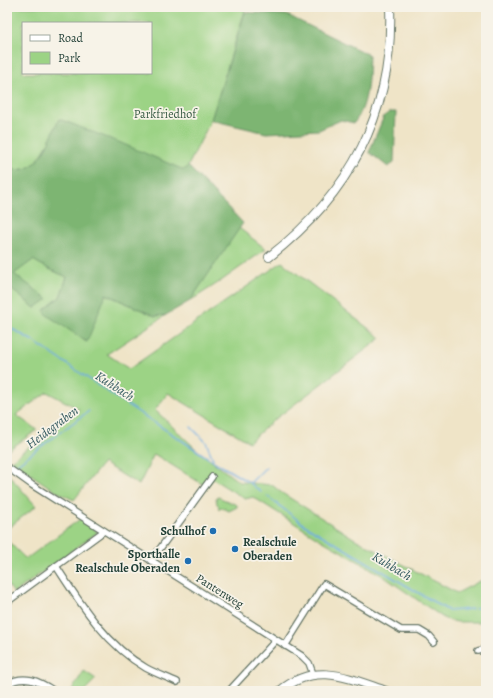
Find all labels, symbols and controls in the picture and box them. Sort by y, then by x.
legend [22,22,152,74]
text: Road [58,30,84,46]
text: Park [58,50,81,66]
park label: Parkfriedhof [134,106,198,122]
water label: Kuhbach [92,367,138,405]
water label: Heidegraben [23,402,81,452]
place label: Schulhof [161,523,207,539]
marker: Schulhof [208,526,218,536]
place label: Realschule Oberaden [243,534,297,564]
marker: Realschule Oberaden [230,544,240,554]
place label: Sporthalle Realschule Oberaden [75,546,180,576]
water label: Kuhbach [369,548,415,584]
marker: Sporthalle Realschule Oberaden [183,556,193,566]
street label: Pantenweg [193,570,247,612]

